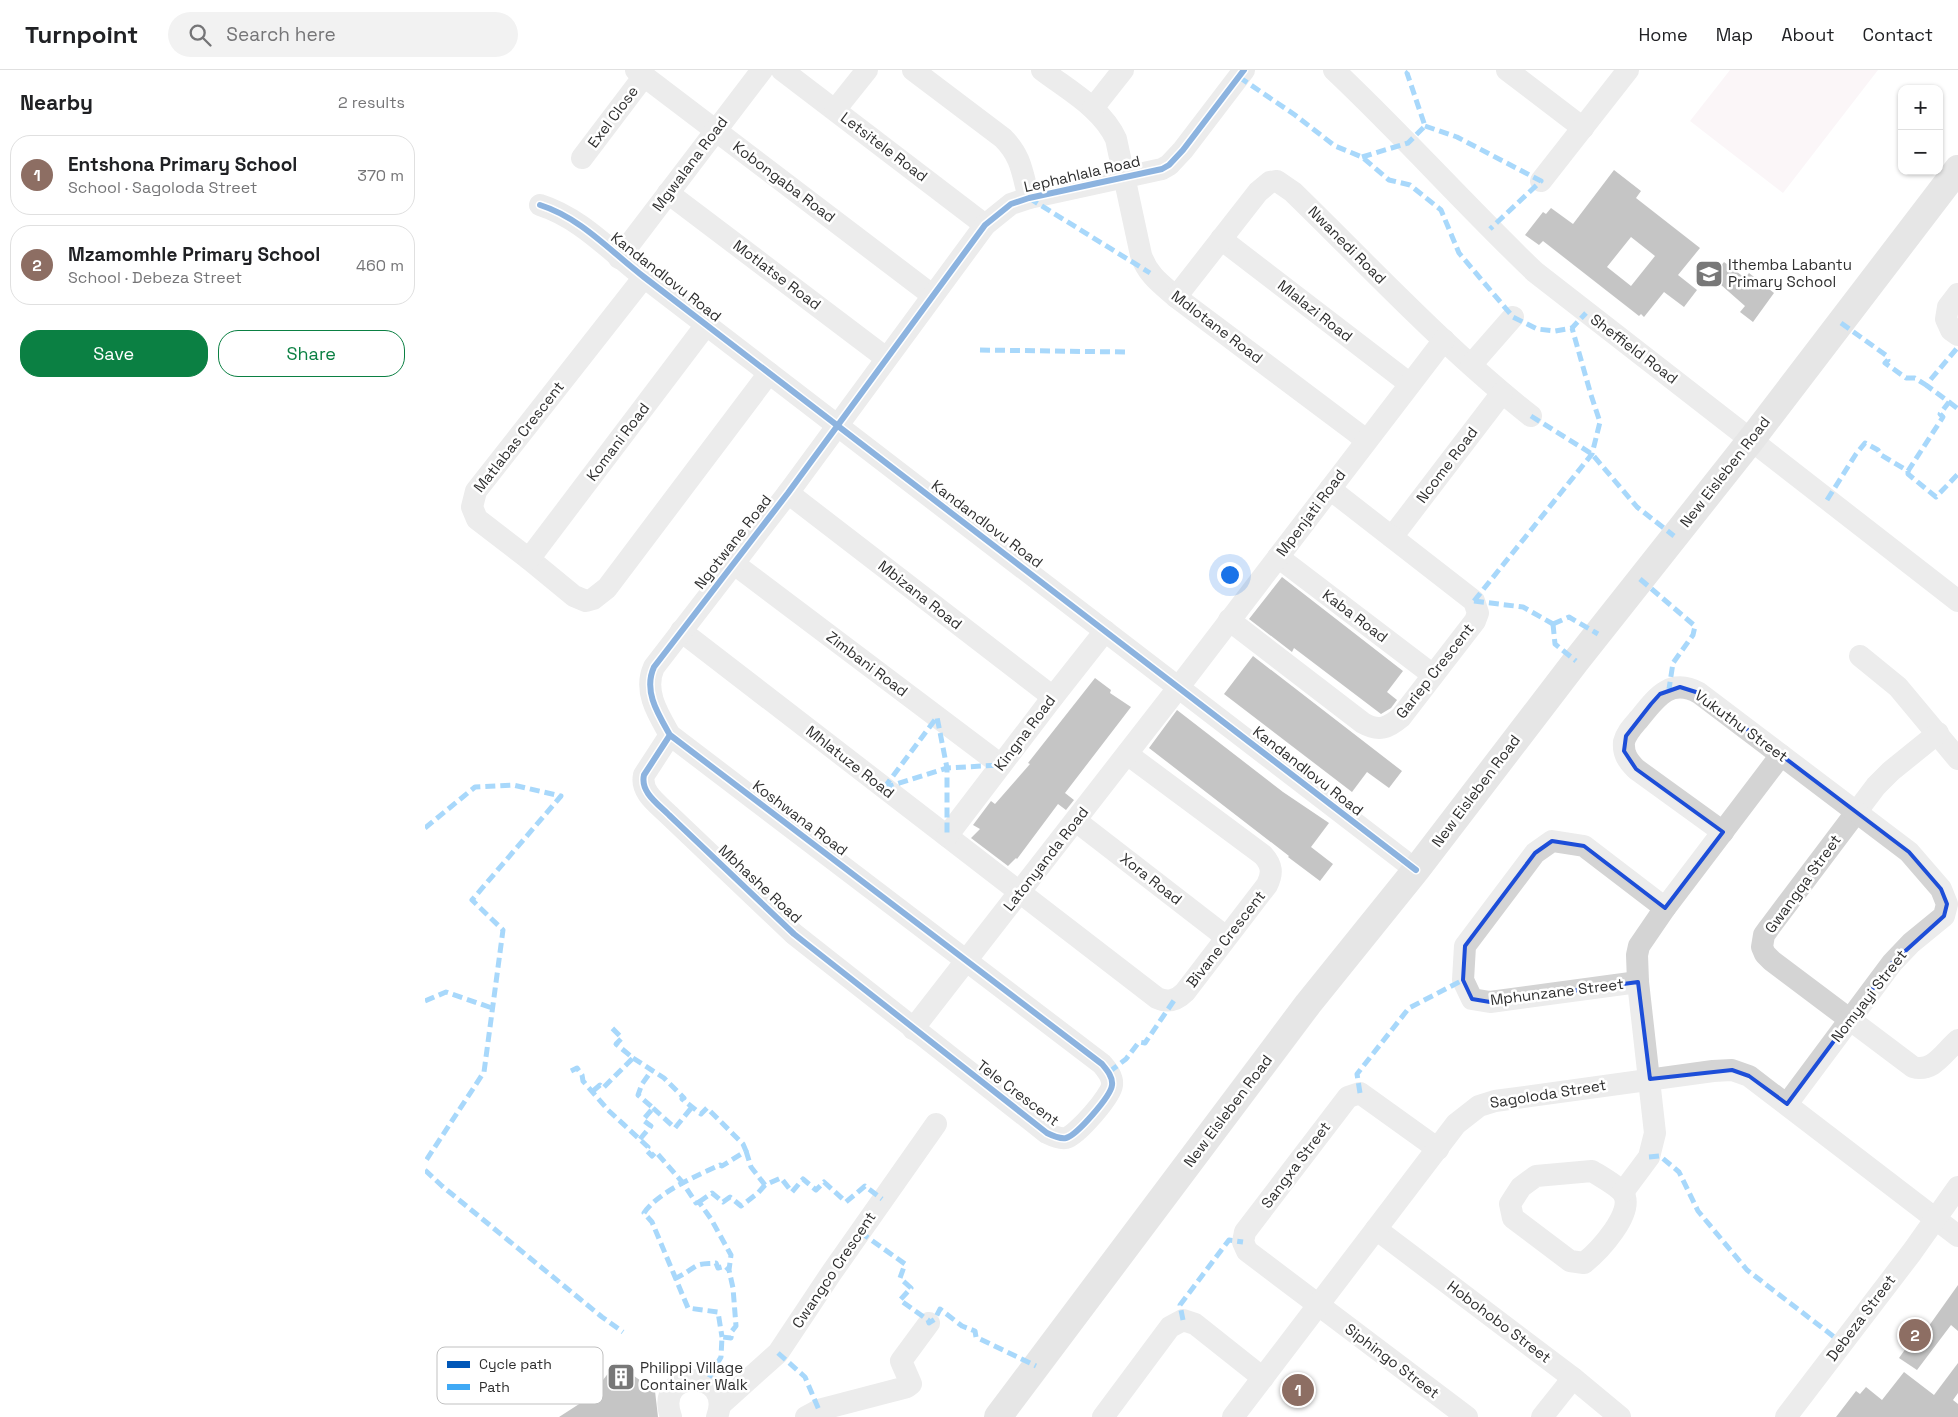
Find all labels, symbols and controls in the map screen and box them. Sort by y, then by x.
search box [168,12,518,57]
text: Turnpoint [25,19,138,50]
icon: search [186,21,214,49]
text: Search here [226,22,336,47]
text: Home [1639,23,1688,46]
text: Map [1716,23,1753,46]
text: About [1781,23,1835,46]
text: Contact [1863,23,1933,46]
street label: Exel Close [583,82,642,151]
map controls [1898,85,1943,175]
button: + [1898,85,1943,130]
text: Nearby [20,89,93,116]
text: 2 results [338,92,405,113]
street label: Letsitele Road [837,108,932,185]
street label: Mgwalana Road [648,112,731,215]
button: − [1898,130,1943,175]
street label: Kobongaba Road [729,137,839,226]
street label: Lephahlala Road [1022,151,1142,196]
text: Entshona Primary School [68,152,297,177]
text: 1 [33,165,41,186]
text: 370 m [357,165,404,186]
text: School · Sagoloda Street [68,177,257,198]
street label: Nwanedi Road [1304,202,1390,288]
street label: Kandandlovu Road [607,228,725,326]
street label: Motlatse Road [730,235,825,314]
text: Mzamomhle Primary School [68,242,320,267]
text: 2 [32,255,42,276]
text: 460 m [356,255,404,276]
place label: Ithemba Labantu Primary School [1728,255,1852,291]
school or university icon: Ithemba Labantu Primary School [1694,259,1724,289]
text: School · Debeza Street [68,267,242,288]
street label: Mlalazi Road [1274,275,1357,346]
street label: Mdlotane Road [1168,286,1267,367]
street label: Sheffield Road [1587,310,1682,388]
button: Save [20,330,208,377]
button: Share [218,330,405,377]
street label: Matlabas Crescent [469,377,568,496]
street label: Komani Road [582,399,653,485]
street label: New Eisleben Road [1675,412,1774,531]
street label: Ncome Road [1412,423,1481,507]
street label: Mpenjati Road [1272,466,1349,560]
street label: Kandandlovu Road [928,475,1047,572]
street label: Ngotwane Road [690,491,775,593]
street label: Mbizana Road [875,556,966,633]
your location [1217,562,1243,588]
street label: Kaba Road [1319,585,1392,646]
street label: Gariep Crescent [1391,619,1478,722]
street label: Zimbani Road [823,627,912,700]
street label: Vukuthu Street [1691,685,1792,766]
street label: Kingna Road [990,691,1059,774]
street label: Mhlatuze Road [802,721,898,802]
street label: Kandandlovu Road [1249,722,1367,820]
street label: New Eisleben Road [1427,731,1524,851]
street label: Koshwana Road [749,776,852,860]
street label: Latonyanda Road [999,803,1092,915]
street label: Gwangqa Street [1760,831,1845,937]
street label: Mbhashe Road [715,840,806,927]
street label: Xora Road [1117,849,1186,909]
street label: Bivane Crescent [1182,886,1269,991]
street label: Nomyayi Street [1827,946,1911,1046]
street label: Mphunzane Street [1489,974,1625,1009]
street label: New Eisleben Road [1179,1051,1276,1171]
street label: Tele Crescent [973,1055,1063,1130]
street label: Sagoloda Street [1488,1075,1607,1112]
street label: Sangxa Street [1257,1118,1334,1212]
street label: Cwangco Crescent [788,1208,880,1332]
street label: Debeza Street [1822,1271,1899,1365]
street label: Hobohobo Street [1444,1276,1555,1367]
pin: 2 [1899,1316,1931,1354]
street label: Siphingo Street [1341,1319,1443,1402]
legend [437,1347,603,1404]
text: Cycle path [479,1355,552,1373]
place label: Philippi Village Container Walk [640,1358,748,1394]
building icon: Philippi Village Container Walk [606,1362,636,1392]
pin: 1 [1282,1371,1314,1409]
text: Path [479,1378,510,1396]

